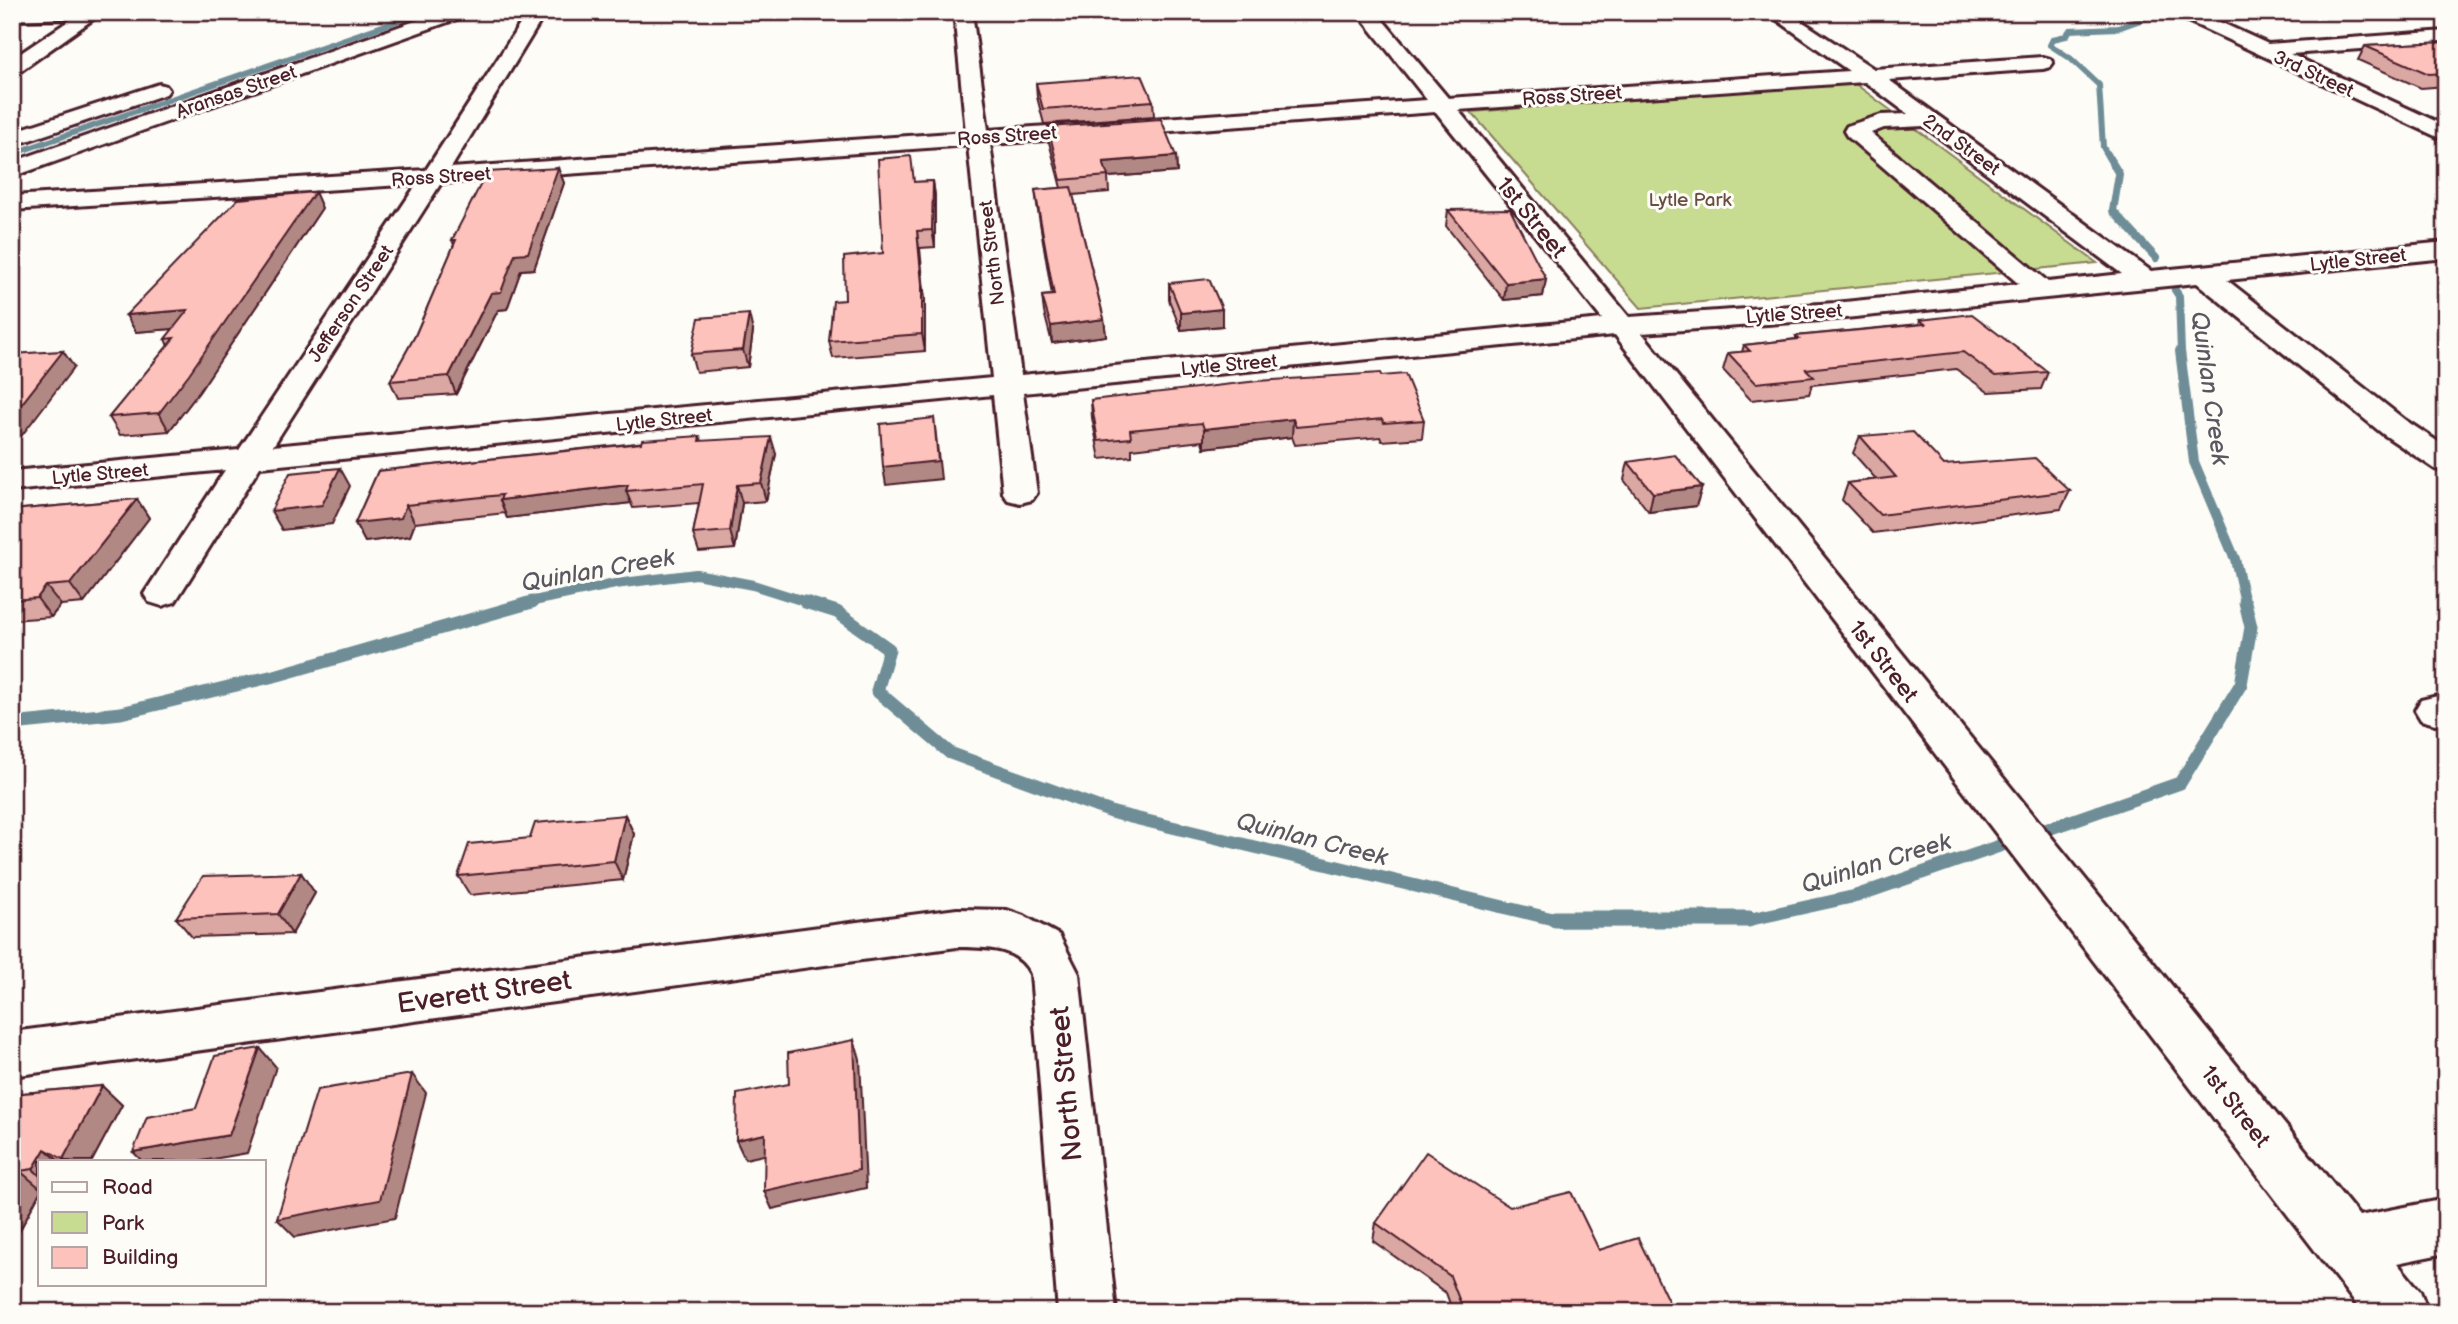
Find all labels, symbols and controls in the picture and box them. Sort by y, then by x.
street label: 3rd Street [2270,46,2357,103]
street label: Aransas Street [173,61,300,124]
street label: Ross Street [1521,82,1623,111]
street label: 2nd Street [1918,110,2004,181]
street label: Ross Street [956,122,1058,151]
street label: Ross Street [390,163,492,192]
street label: 1st Street [1490,171,1572,264]
park label: Lytle Park [1648,189,1732,212]
street label: North Street [975,199,1010,307]
street label: Jefferson Street [304,241,399,367]
street label: Lytle Street [2309,244,2408,277]
street label: Lytle Street [1745,300,1843,329]
water label: Quinlan Creek [2184,309,2235,468]
street label: Lytle Street [1180,350,1279,381]
street label: Lytle Street [615,404,714,437]
street label: Lytle Street [51,459,150,490]
water label: Quinlan Creek [519,543,678,598]
street label: 1st Street [1843,615,1924,708]
water label: Quinlan Creek [1233,807,1392,873]
water label: Quinlan Creek [1798,827,1956,900]
street label: Everett Street [395,964,574,1021]
street label: North Street [1043,1005,1090,1163]
street label: 1st Street [2195,1060,2276,1153]
legend [38,1160,266,1286]
text: Road [102,1175,153,1200]
text: Park [102,1211,145,1236]
text: Building [102,1245,178,1270]

